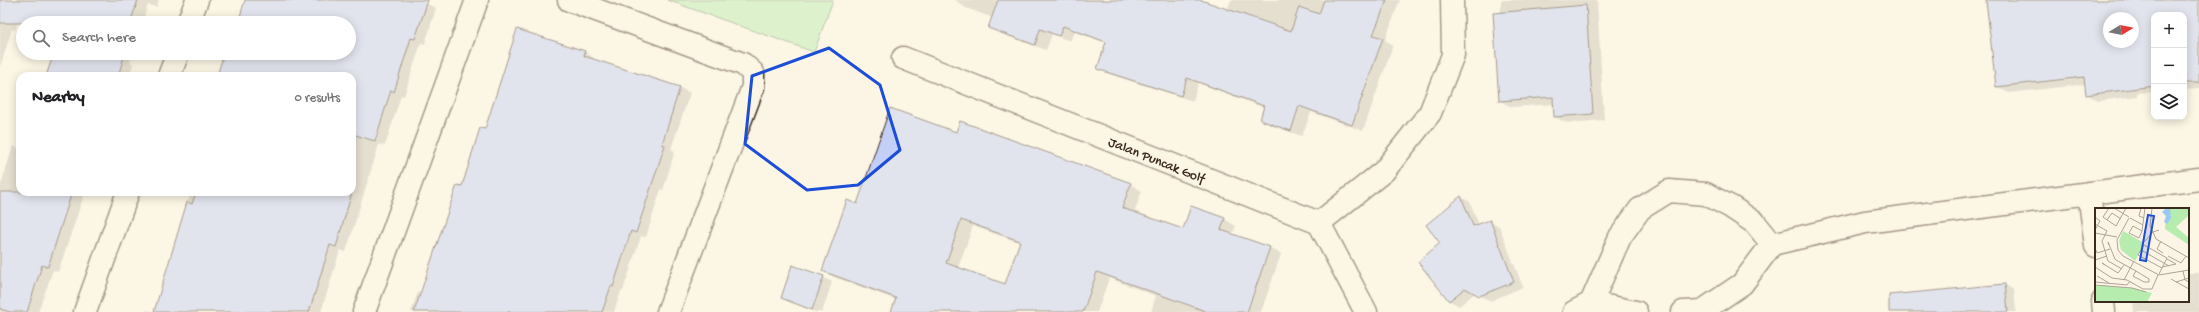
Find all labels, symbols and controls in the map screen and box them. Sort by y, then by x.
north arrow [2103,12,2139,48]
map controls [2151,12,2187,120]
button: + [2151,12,2187,48]
search box [16,16,356,60]
icon: search [30,27,52,49]
text: Search here [62,29,136,47]
button: − [2151,48,2187,84]
button: layers [2151,84,2187,120]
text: Nearby [32,88,85,108]
text: 0 results [294,91,340,106]
street label: Jalan Puncak Golf [1105,134,1208,189]
inset map [2095,208,2189,302]

